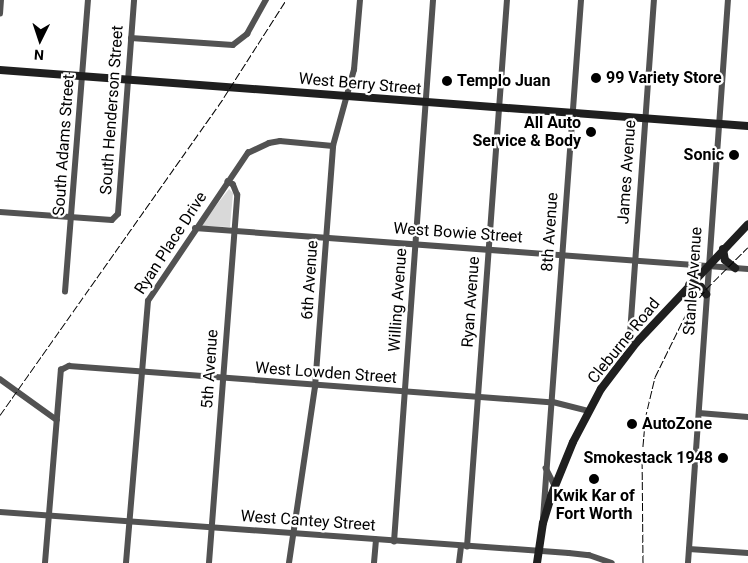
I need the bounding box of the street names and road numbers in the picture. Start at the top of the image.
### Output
street label: South Henderson Street [97,25,127,195]
street label: West Berry Street [298,69,422,99]
street label: South Adams Street [49,73,79,217]
street label: James Avenue [614,119,640,225]
street label: Ryan Place Drive [131,188,211,298]
street label: 8th Avenue [538,192,562,272]
street label: West Bowie Street [393,219,523,247]
street label: Stanley Avenue [680,226,706,336]
street label: 6th Avenue [298,240,322,320]
street label: Willing Avenue [385,248,411,352]
street label: Ryan Avenue [458,256,484,348]
street label: Cleburne Road [584,295,664,387]
street label: 5th Avenue [198,329,222,409]
street label: West Lowden Street [254,358,398,388]
street label: West Cantey Street [240,507,376,535]

